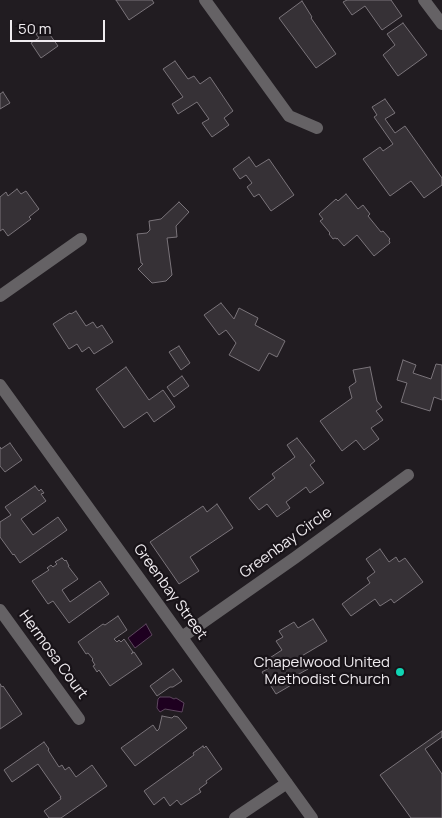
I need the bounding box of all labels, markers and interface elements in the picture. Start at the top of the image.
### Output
scale bar [12,10,108,42]
text: 50 m [18,18,52,39]
street label: Greenbay Circle [236,504,336,582]
street label: Greenbay Street [129,541,211,643]
street label: Hermosa Court [15,607,91,703]
place label: Chapelwood United Methodist Church [254,654,390,689]
marker: Chapelwood United Methodist Church [394,666,406,678]

